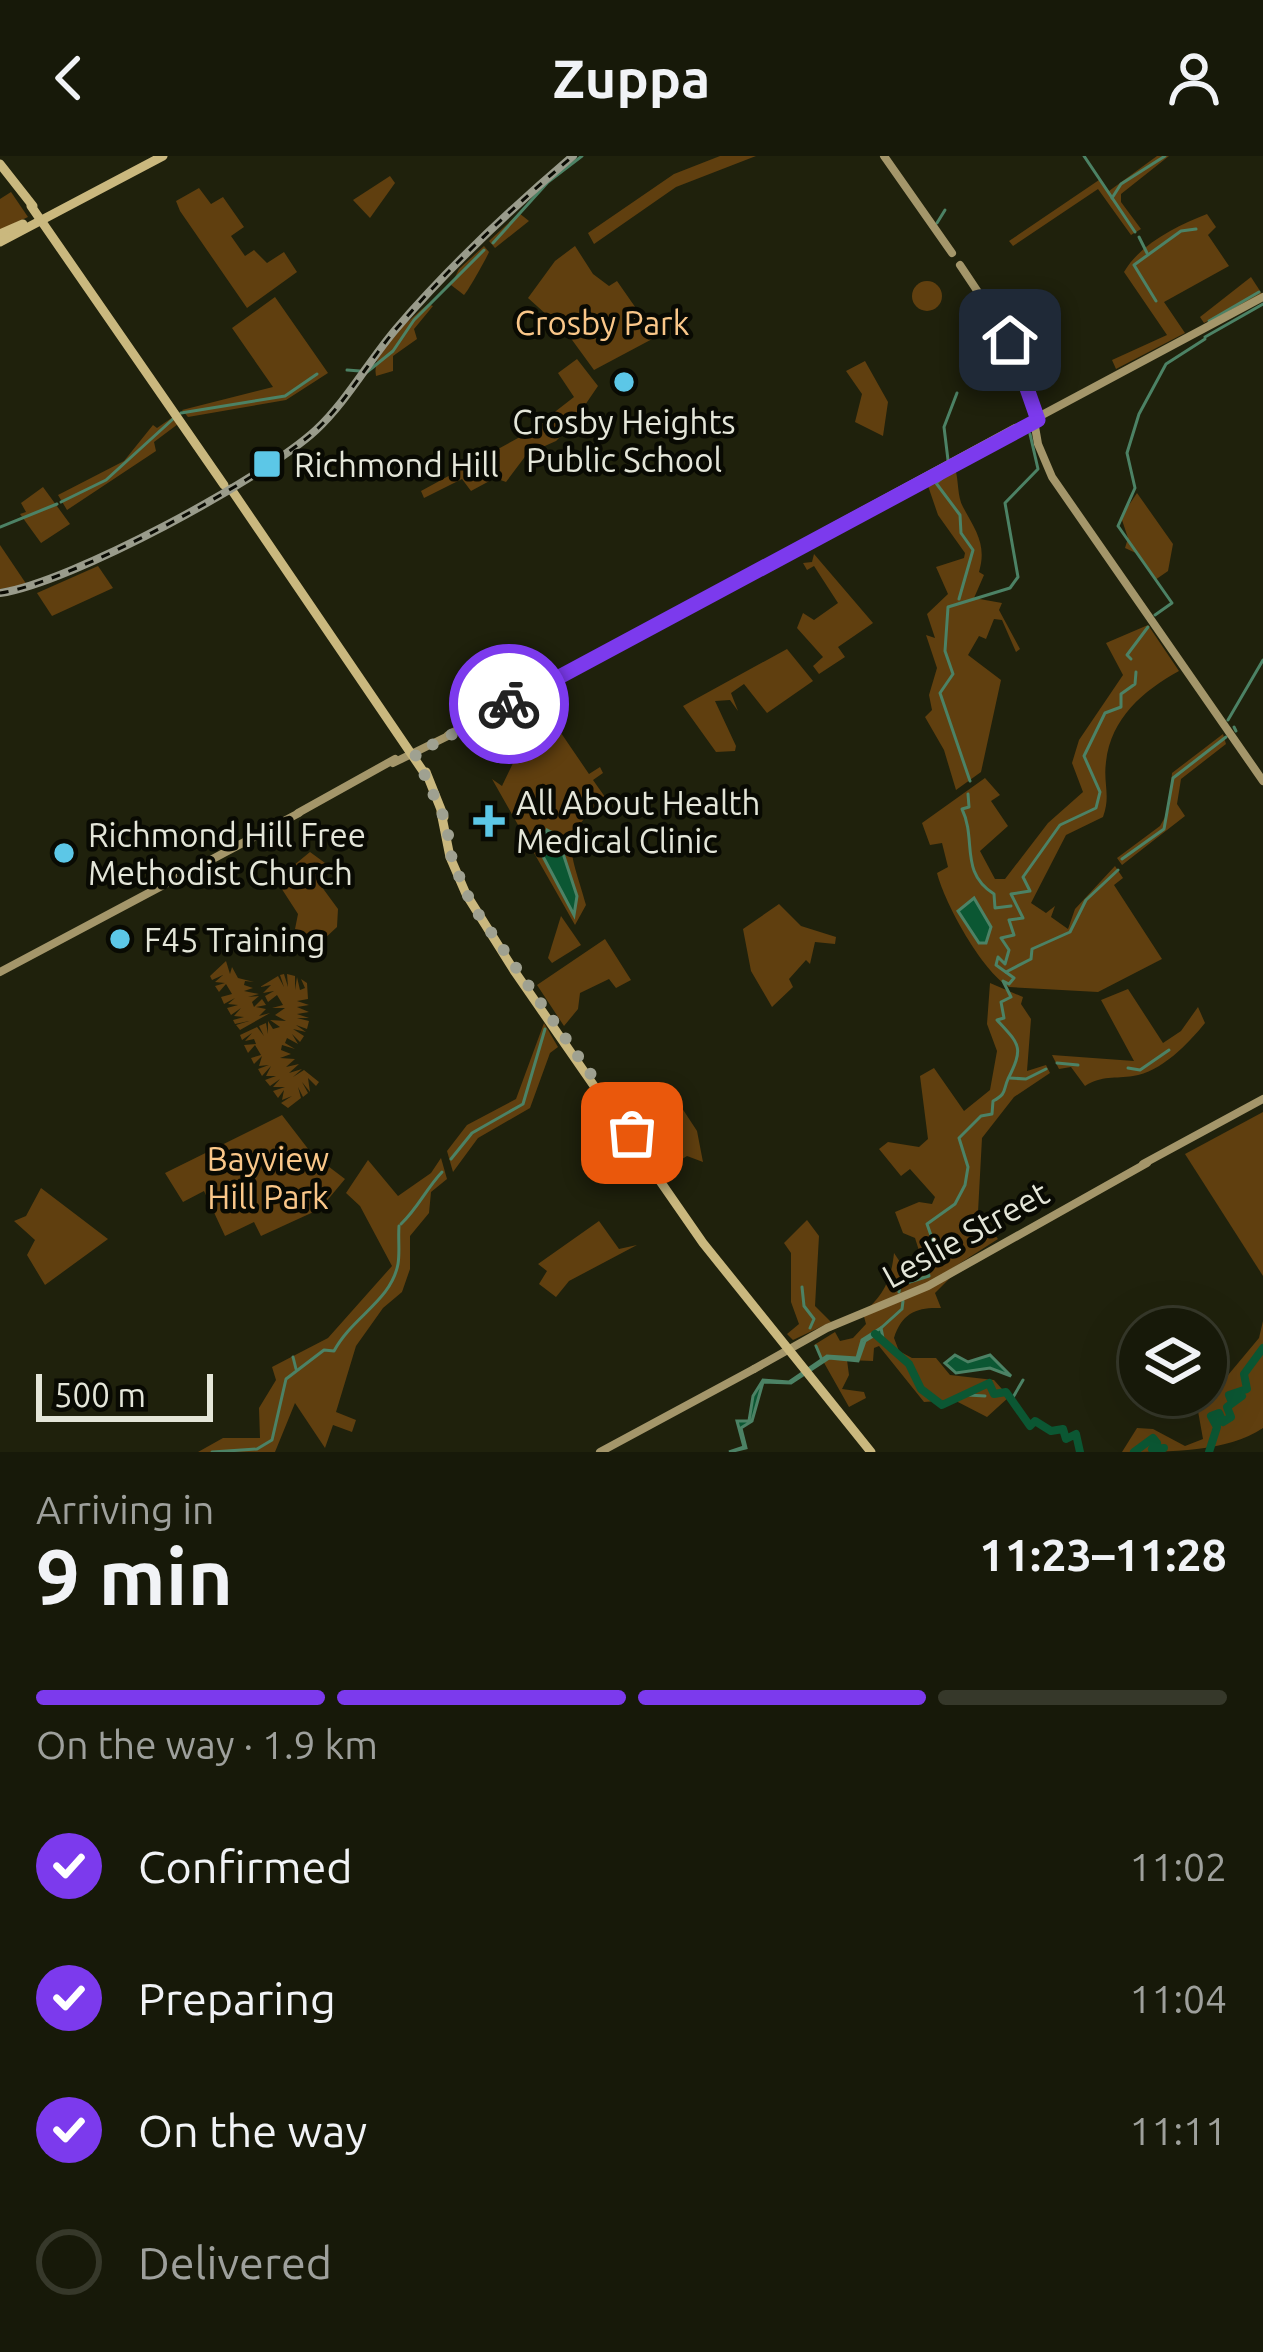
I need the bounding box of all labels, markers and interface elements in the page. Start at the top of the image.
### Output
icon: back [36,45,102,111]
icon: person [1161,45,1227,111]
text: Zuppa [553,48,710,108]
pin [959,289,1061,391]
park label: Crosby Park [515,304,690,341]
icon: home [977,307,1043,373]
marker: Crosby Heights Public School [611,369,637,395]
place label: Crosby Heights Public School [512,403,736,478]
place label: Richmond Hill [294,446,499,483]
marker: Richmond Hill [251,448,283,480]
courier [449,644,569,764]
icon: bike [476,671,542,737]
place label: All About Health Medical Clinic [516,784,760,859]
marker: All About Health Medical Clinic [473,805,505,837]
place label: Richmond Hill Free Methodist Church [88,816,366,891]
marker: Richmond Hill Free Methodist Church [51,840,77,866]
place label: F45 Training [144,921,326,958]
marker: F45 Training [107,926,133,952]
pin [581,1082,683,1184]
icon: bag [599,1100,665,1166]
park label: Bayview Hill Park [207,1140,329,1215]
street label: Leslie Street [876,1173,1054,1295]
map controls [1119,1308,1227,1416]
button: layers [1119,1308,1227,1416]
scale bar [36,1368,213,1421]
text: 500 m [54,1376,146,1413]
text: Arriving in [36,1488,214,1531]
text: 11:23–11:28 [979,1529,1227,1580]
text: 9 min [36,1532,233,1620]
text: On the way · 1.9 km [36,1723,378,1766]
icon: check [36,1833,102,1899]
text: Confirmed [138,1841,353,1892]
text: 11:02 [1129,1845,1227,1888]
icon: check [36,1965,102,2031]
text: Preparing [138,1973,336,2024]
text: 11:04 [1129,1977,1227,2020]
icon: check [36,2097,102,2163]
text: On the way [138,2105,367,2156]
text: 11:11 [1129,2109,1227,2152]
text: Delivered [138,2237,332,2288]

